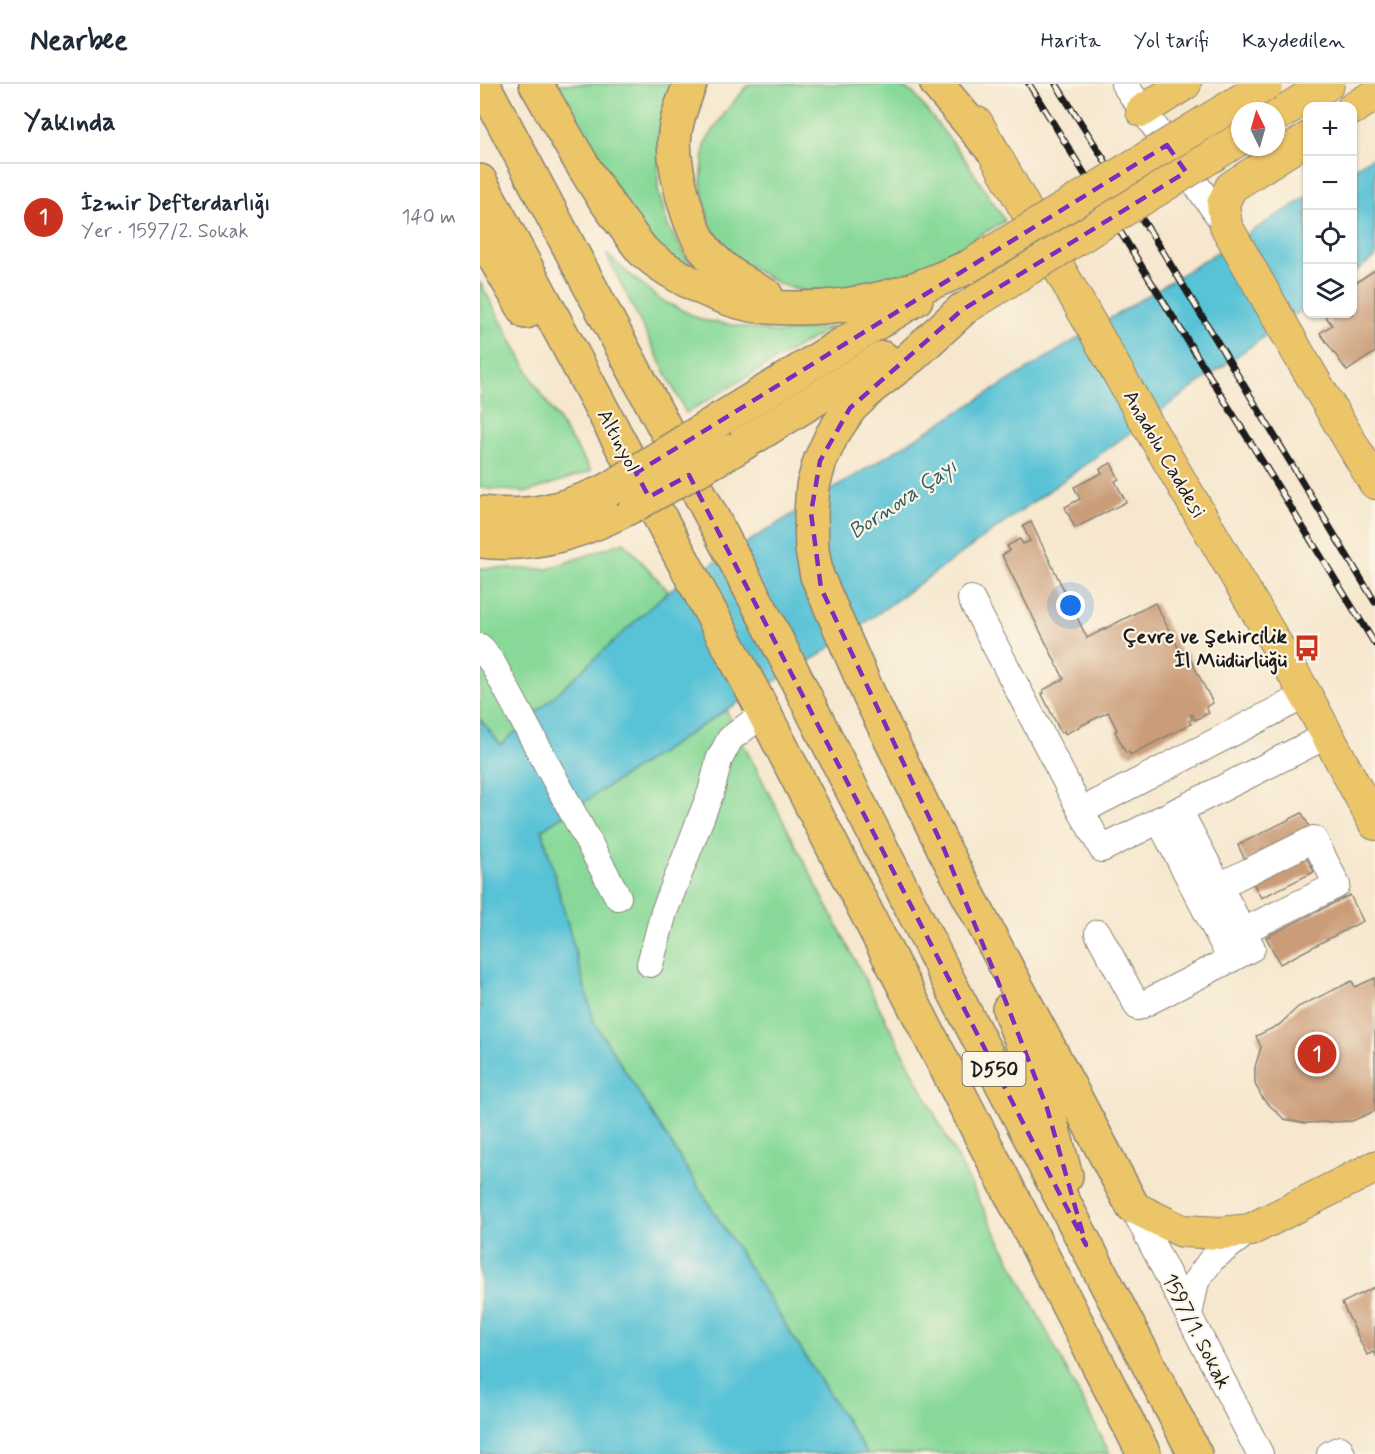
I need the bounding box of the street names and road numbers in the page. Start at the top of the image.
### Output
street label: Anadolu Caddesi [1116,385,1212,524]
street label: Altınyol [590,404,646,477]
road number: D550 [962,1052,1026,1086]
street label: 1597/1. Sokak [1155,1269,1237,1394]

